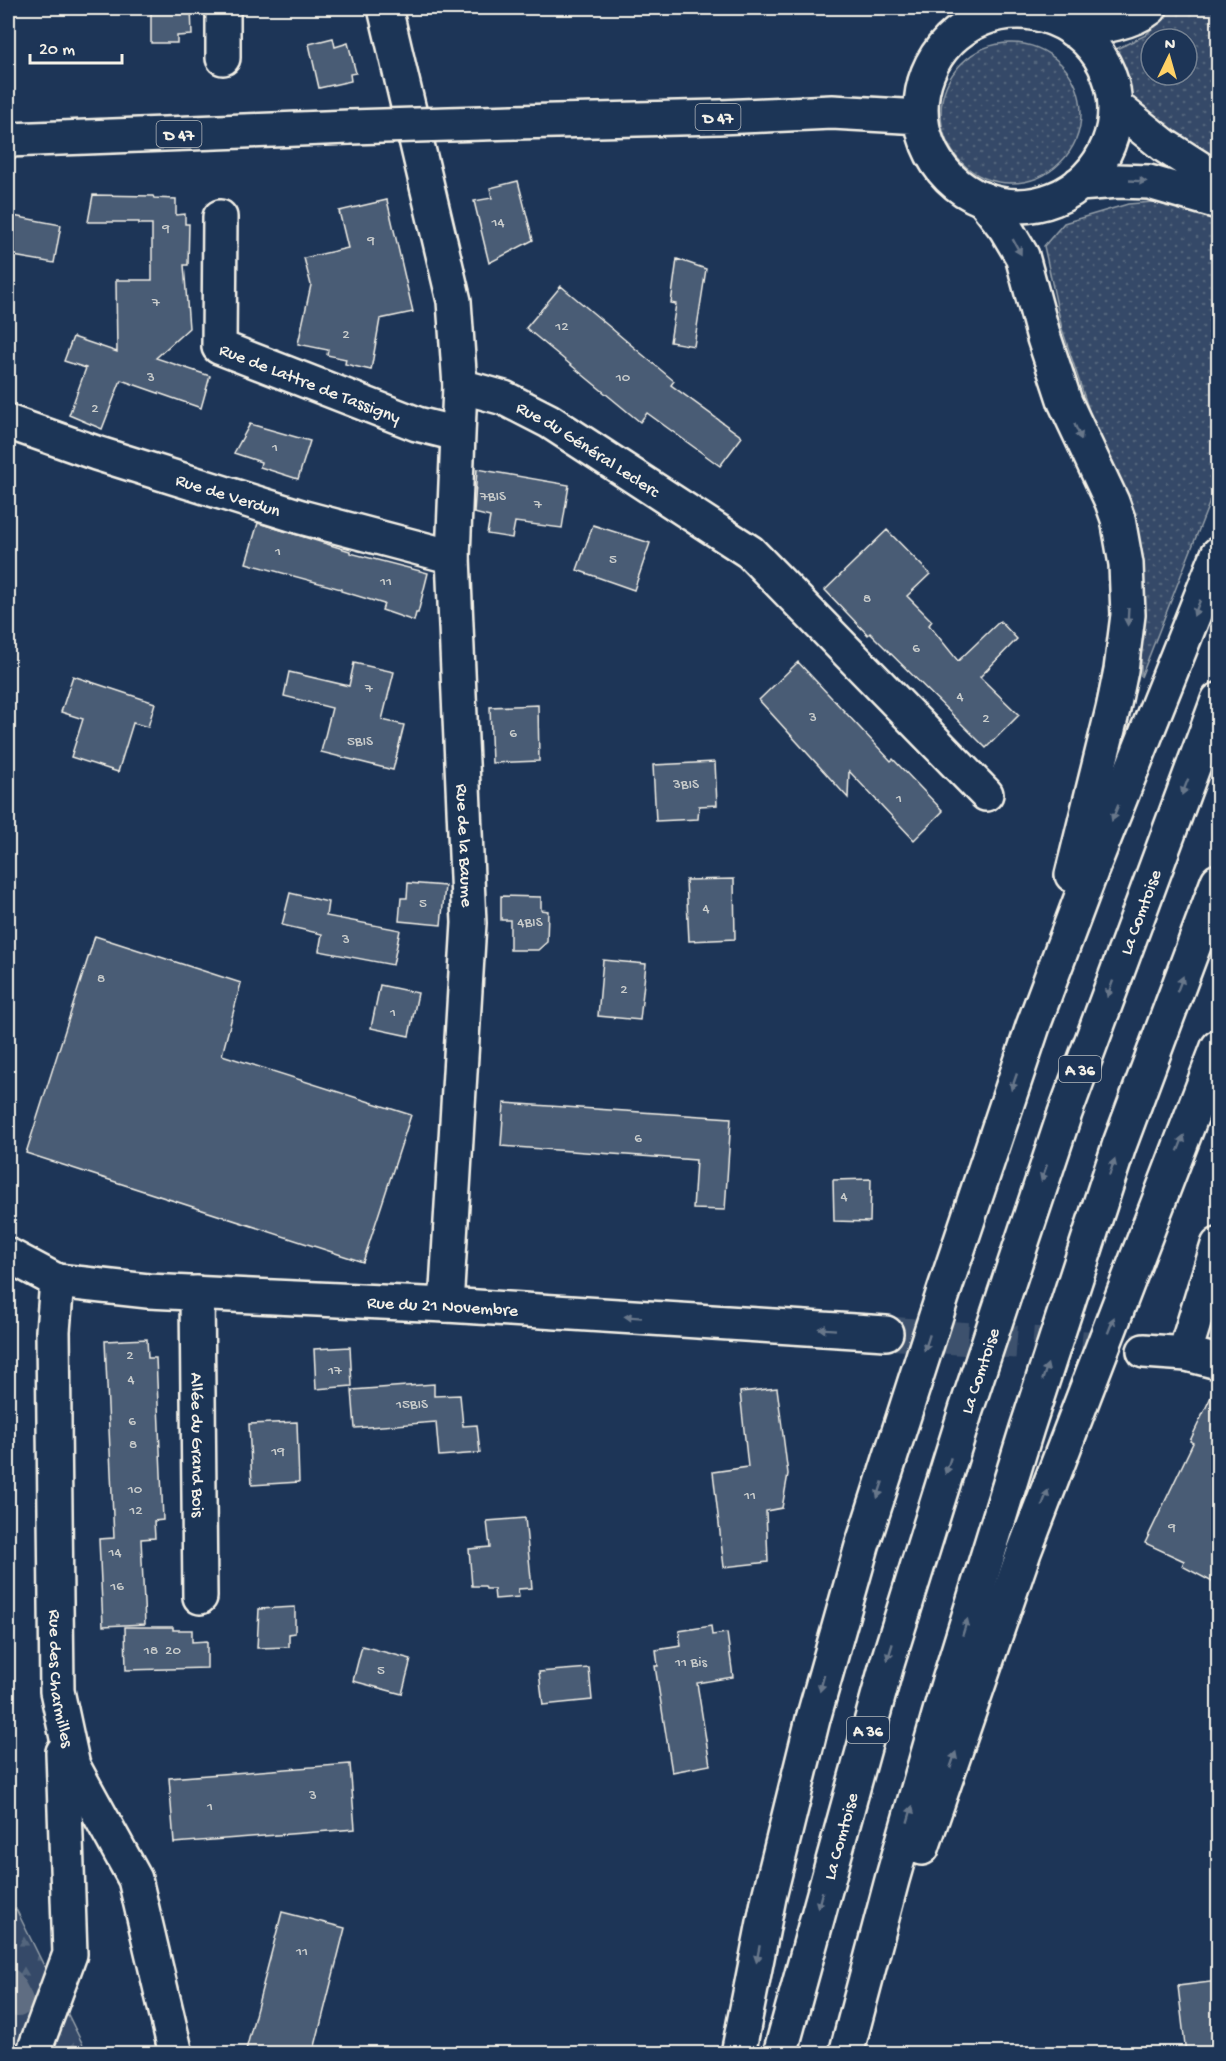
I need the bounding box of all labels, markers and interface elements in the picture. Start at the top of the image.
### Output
scale bar [30,27,122,65]
north arrow [1139,27,1199,87]
text: N [1164,36,1177,56]
text: 20 m [39,40,75,61]
road number: D 47 [696,104,740,130]
road number: D 47 [156,121,201,147]
one-way arrow [1128,177,1147,186]
house number: 14 [490,214,505,232]
house number: 9 [161,220,170,238]
house number: 9 [366,232,375,250]
one-way arrow [1012,239,1022,256]
house number: 7 [151,294,161,312]
house number: 12 [554,318,569,336]
house number: 2 [342,326,350,344]
street label: Rue de Lattre de Tassigny [216,340,403,430]
house number: 3 [146,369,155,387]
house number: 10 [615,369,631,387]
street label: Rue du Général Leclerc [512,398,664,504]
house number: 2 [91,400,99,418]
one-way arrow [1074,423,1083,440]
house number: 1 [271,439,278,457]
street label: Rue de Verdun [173,470,283,523]
house number: 7BIS [479,488,506,506]
house number: 7 [533,496,543,514]
house number: 1 [274,543,281,561]
house number: 5 [609,551,617,569]
house number: 11 [379,573,392,591]
house number: 8 [863,590,871,608]
one-way arrow [1192,599,1201,617]
one-way arrow [1123,608,1132,627]
house number: 6 [912,640,920,658]
house number: 7 [364,680,374,698]
house number: 4 [956,688,964,706]
house number: 3 [808,709,817,727]
house number: 2 [982,710,990,728]
house number: 6 [509,725,517,743]
house number: 5BIS [347,733,373,751]
house number: 3BIS [672,776,699,794]
one-way arrow [1180,778,1189,796]
street label: Rue de la Baume [450,783,476,908]
house number: 1 [895,790,902,808]
one-way arrow [1110,804,1119,822]
street label: La Comtoise [1117,867,1167,958]
house number: 5 [419,895,427,913]
house number: 4 [702,900,710,918]
house number: 4BIS [517,914,543,932]
house number: 3 [341,931,350,949]
house number: 8 [97,970,105,988]
one-way arrow [1175,975,1185,993]
one-way arrow [1104,980,1114,998]
house number: 2 [620,981,628,999]
house number: 1 [389,1004,396,1022]
road number: A 36 [1059,1056,1101,1082]
one-way arrow [1009,1073,1019,1091]
house number: 6 [634,1130,642,1148]
one-way arrow [1176,1134,1186,1152]
one-way arrow [1108,1158,1117,1176]
one-way arrow [1039,1164,1049,1182]
house number: 4 [840,1188,848,1206]
street label: Rue du 21 Novembre [366,1293,519,1323]
one-way arrow [623,1312,642,1322]
one-way arrow [1106,1316,1116,1334]
one-way arrow [818,1325,837,1334]
street label: La Comtoise [957,1325,1006,1417]
one-way arrow [922,1334,931,1352]
house number: 2 [126,1347,134,1365]
house number: 17 [327,1362,343,1380]
one-way arrow [1041,1363,1050,1381]
house number: 4 [127,1371,135,1389]
street label: Allée du Grand Bois [185,1372,207,1519]
house number: 15BIS [395,1396,428,1414]
house number: 6 [128,1413,136,1431]
house number: 8 [129,1436,137,1454]
house number: 19 [270,1443,285,1461]
one-way arrow [943,1457,952,1475]
house number: 10 [127,1481,143,1499]
one-way arrow [875,1481,884,1499]
house number: 11 [743,1487,756,1505]
one-way arrow [1040,1488,1050,1506]
house number: 12 [128,1502,143,1520]
house number: 9 [1167,1519,1176,1537]
house number: 14 [107,1544,122,1562]
house number: 16 [109,1578,124,1596]
street label: Rue des Charmilles [43,1609,77,1751]
one-way arrow [961,1618,970,1636]
house number: 18 [143,1642,158,1660]
house number: 20 [165,1642,181,1660]
one-way arrow [885,1643,894,1661]
house number: 11 Bis [674,1654,708,1672]
house number: 5 [377,1662,385,1680]
one-way arrow [817,1674,827,1692]
road number: A 36 [847,1717,889,1743]
one-way arrow [948,1751,958,1769]
house number: 3 [308,1787,317,1805]
street label: La Comtoise [820,1790,864,1883]
house number: 1 [206,1798,213,1816]
one-way arrow [906,1805,916,1824]
one-way arrow [815,1891,825,1909]
house number: 11 [295,1943,308,1961]
one-way arrow [752,1945,762,1964]

